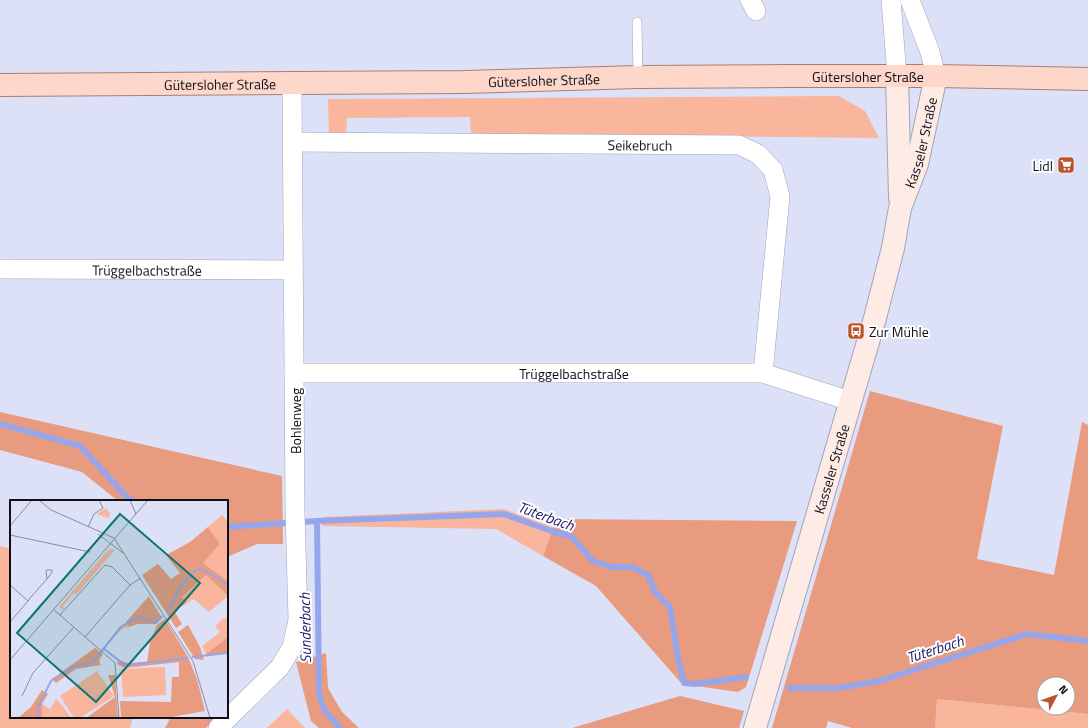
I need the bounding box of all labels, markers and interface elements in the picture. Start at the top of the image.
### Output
street label: Gütersloher Straße [812,66,924,87]
street label: Gütersloher Straße [488,68,600,92]
street label: Gütersloher Straße [164,73,276,94]
street label: Kasseler Straße [898,95,942,191]
street label: Seikebruch [608,134,672,155]
place label: Lidl [1033,155,1053,176]
supermarket icon: Lidl [1056,155,1076,175]
street label: Trüggelbachstraße [92,259,202,280]
bus stop icon: Zur Mühle [846,321,866,341]
place label: Zur Mühle [869,321,929,342]
street label: Trüggelbachstraße [519,363,629,384]
street label: Bohlenweg [285,388,306,454]
street label: Kasseler Straße [808,421,854,516]
water label: Tüterbach [515,495,578,537]
inset map [10,500,228,718]
water label: Sunderbach [293,592,317,663]
water label: Tüterbach [904,629,967,669]
north arrow [1036,676,1076,716]
text: N [1055,681,1072,698]

